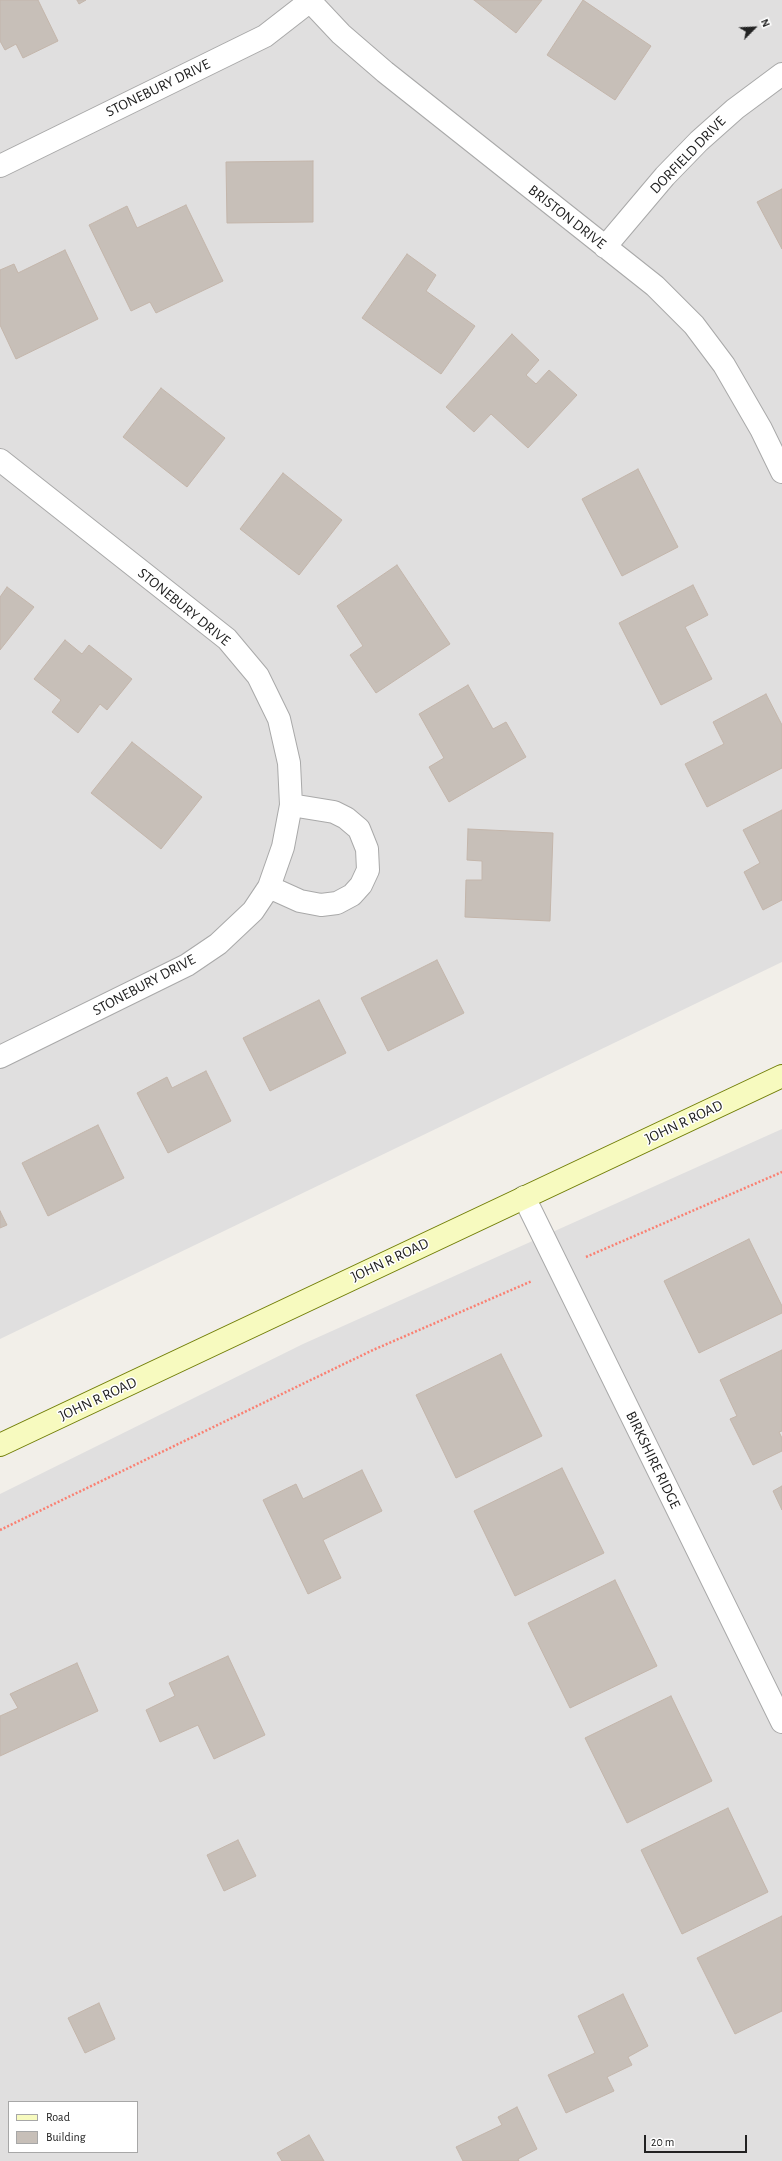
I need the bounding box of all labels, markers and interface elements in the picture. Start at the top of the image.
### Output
north arrow [734,8,774,48]
text: N [759,17,772,29]
street label: STONEBURY DRIVE [103,55,213,121]
street label: DORFIELD DRIVE [646,112,730,198]
street label: BRISTON DRIVE [525,181,609,253]
street label: STONEBURY DRIVE [134,564,234,650]
street label: STONEBURY DRIVE [90,950,198,1020]
street label: JOHN R ROAD [642,1096,726,1148]
street label: JOHN R ROAD [348,1234,432,1286]
street label: JOHN R ROAD [56,1373,140,1425]
street label: BIRKSHIRE RIDGE [622,1408,684,1512]
legend [8,2101,138,2153]
text: Road [46,2111,70,2123]
scale bar [646,2127,749,2153]
text: Building [46,2131,86,2143]
text: 20 m [651,2136,674,2148]

